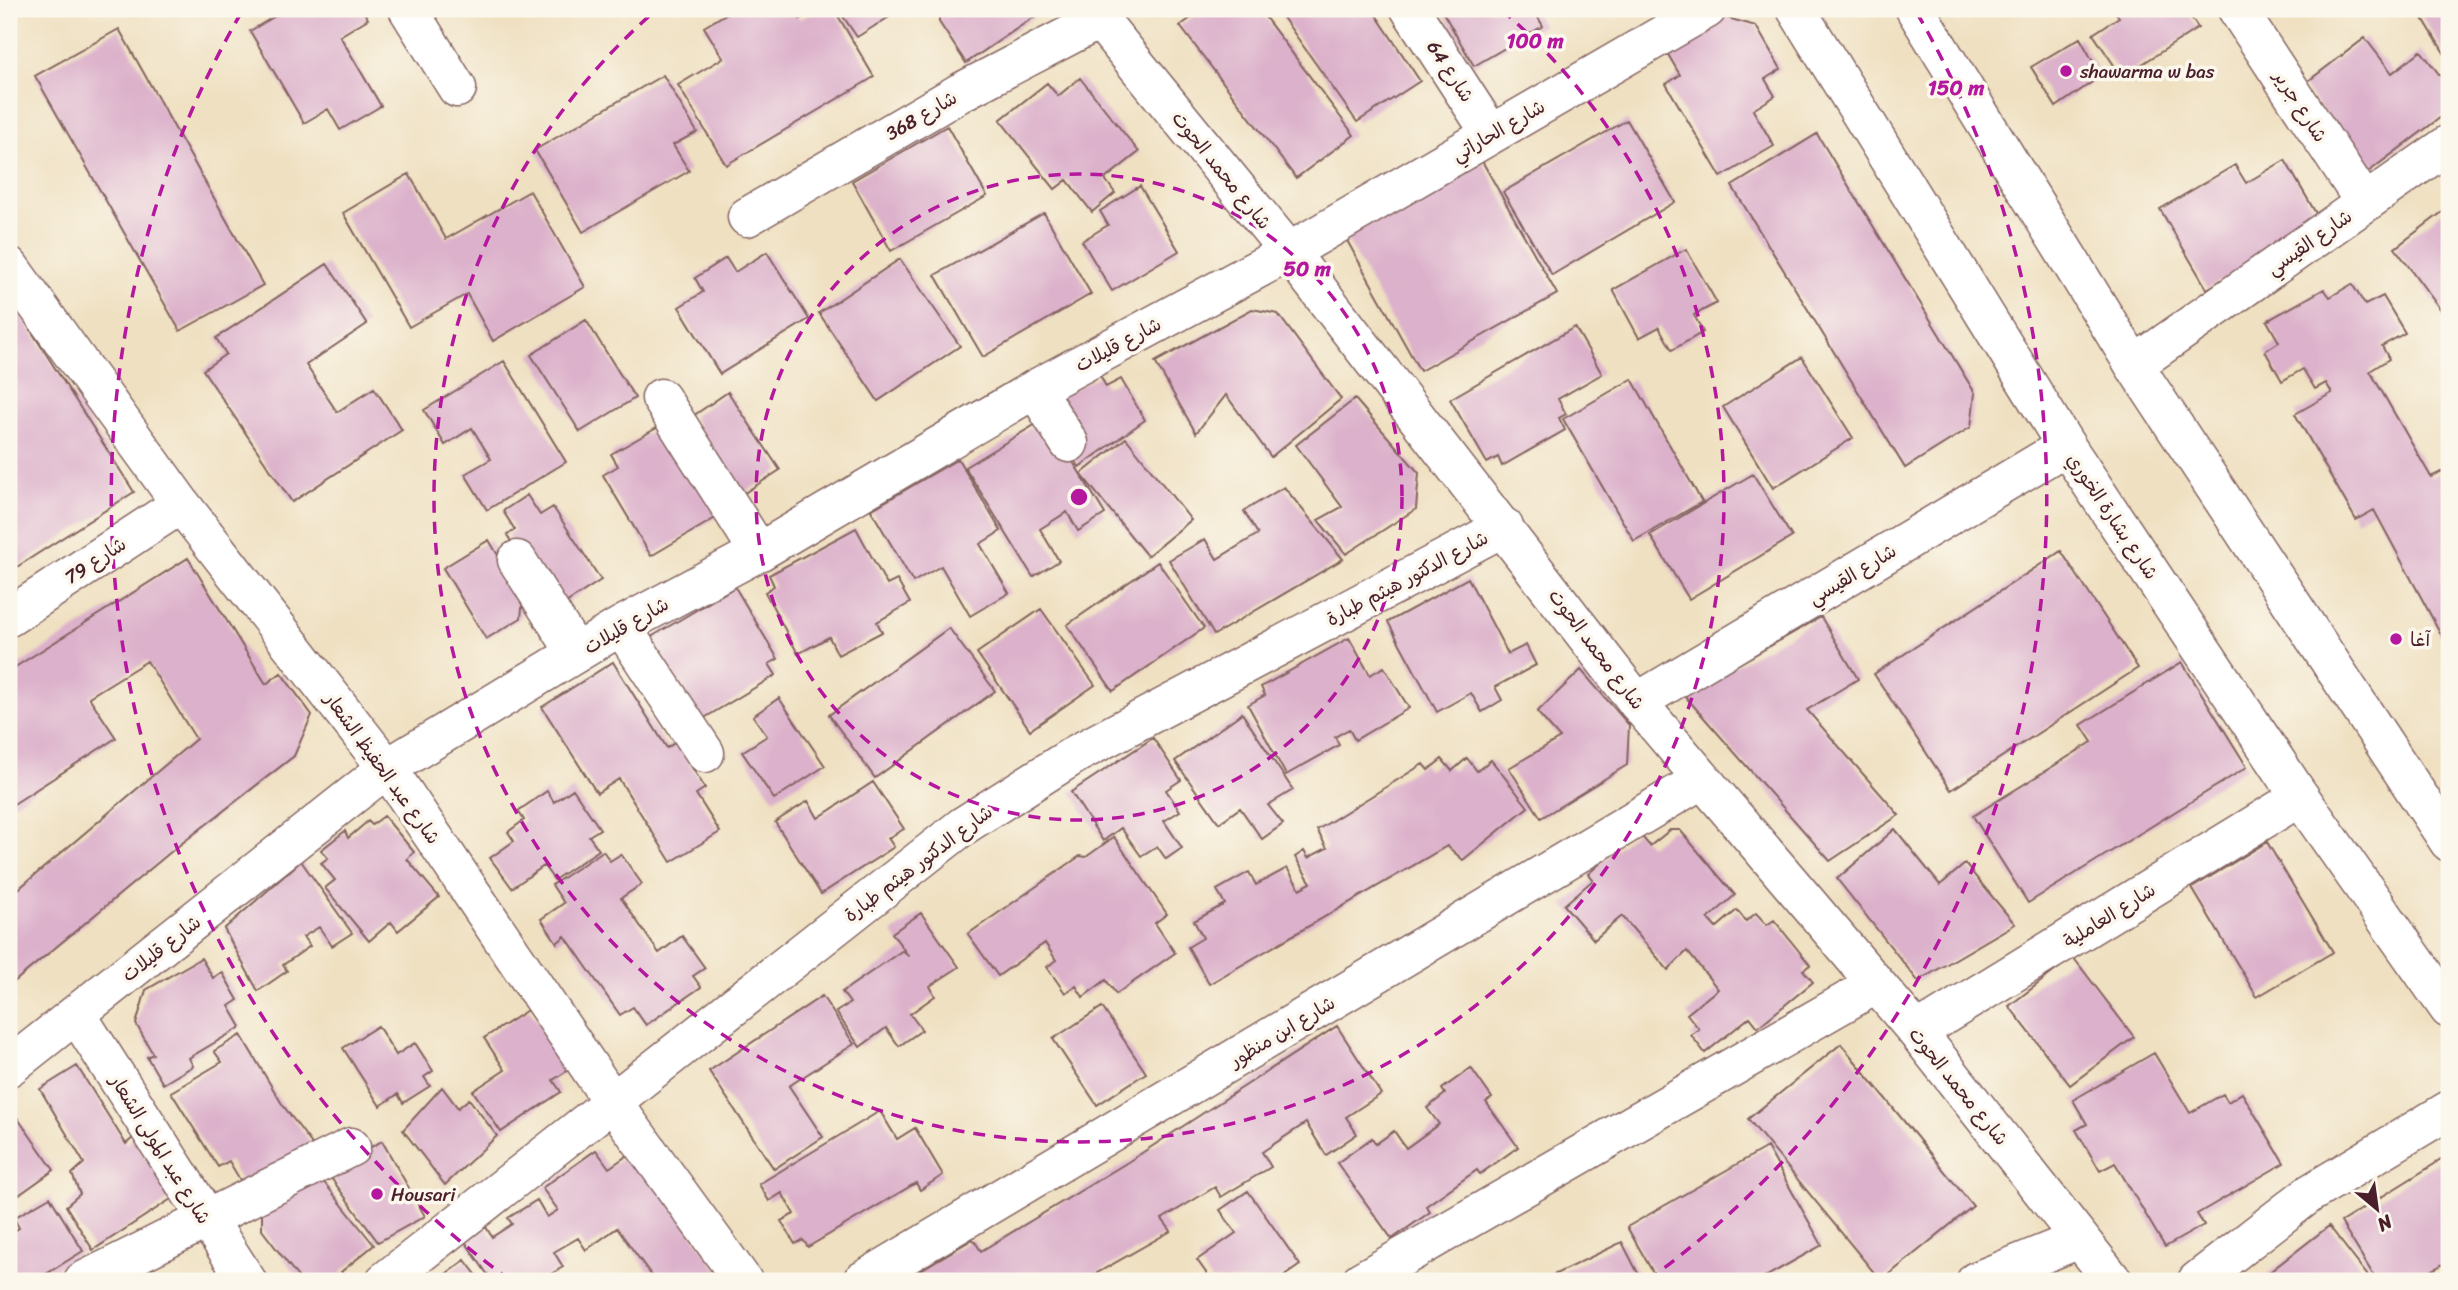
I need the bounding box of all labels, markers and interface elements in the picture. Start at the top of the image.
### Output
text: 100 m [1506,22,1564,60]
street label: شارع 64 [1418,33,1483,109]
place label: shawarma w bas [2079,55,2215,88]
street label: شارع جرير [2264,62,2336,149]
marker: shawarma w bas [2058,63,2074,79]
text: 150 m [1928,69,1985,107]
street label: شارع 368 [879,81,964,149]
street label: شارع الحاراتي [1445,90,1552,171]
street label: شارع محمد الحوت [1163,104,1280,237]
street label: شارع القيسي [2259,201,2359,284]
text: 50 m [1283,250,1332,288]
street label: شارع قليلات [1069,308,1168,381]
street label: شارع بشارة الخوري [2058,446,2167,587]
centre of rings [1067,485,1091,509]
street label: شارع الدكتور هيثم طبارة [1320,522,1494,635]
street label: شارع 79 [58,528,133,593]
street label: شارع القيسي [1801,535,1903,614]
street label: شارع محمد الحوت [1540,582,1653,717]
street label: شارع قليلات [577,588,675,663]
place label: آغا [2410,623,2431,656]
marker: آغا [2388,631,2404,647]
street label: شارع عبد الحفيظ الشعار [315,684,449,851]
street label: شارع الدكتور هيثم طبارة [836,796,1000,931]
street label: شارع العاملية [2056,874,2162,957]
street label: شارع قليلات [114,906,209,990]
street label: شارع ابن منظور [1221,987,1342,1077]
street label: شارع محمد الحوت [1900,1020,2017,1153]
street label: شارع عبد المولى الشعار [100,1066,220,1231]
north arrow [2342,1174,2412,1244]
place label: Housari [391,1178,456,1211]
marker: Housari [369,1186,385,1202]
text: N [2371,1205,2400,1241]

